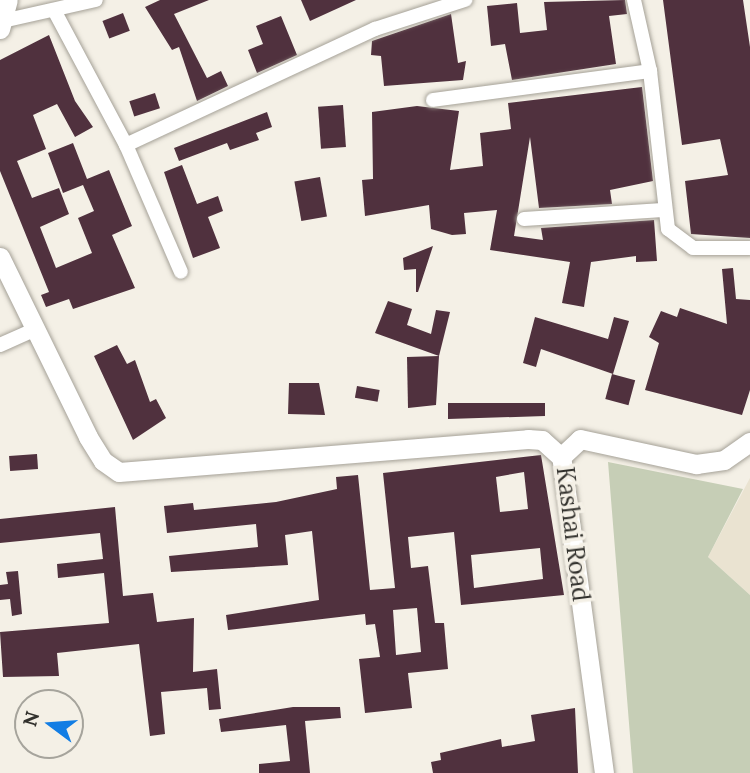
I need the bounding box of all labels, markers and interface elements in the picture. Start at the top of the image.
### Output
street label: Kashai Road [550,465,596,603]
north arrow [14,689,84,759]
text: N [17,708,44,729]

